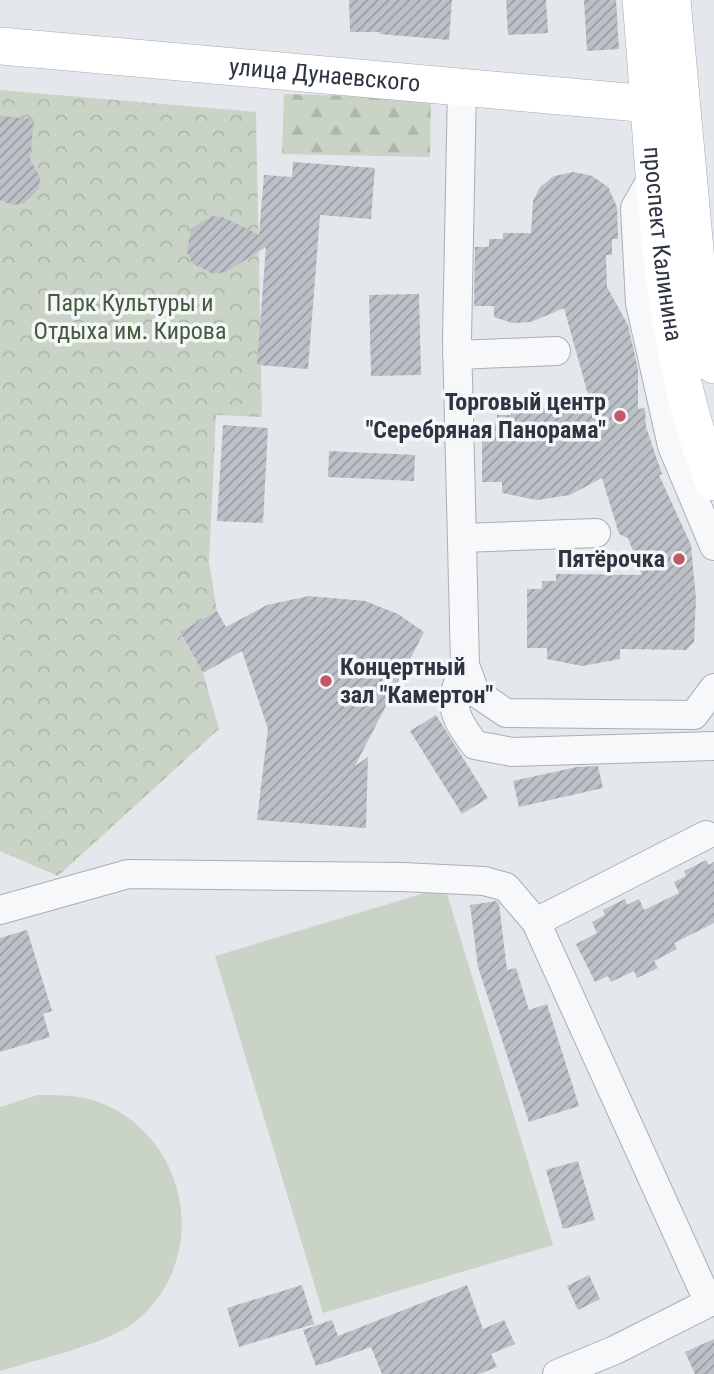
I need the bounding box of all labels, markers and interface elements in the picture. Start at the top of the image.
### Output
street label: улица Дунаевского [228,53,421,97]
street label: проспект Калинина [638,146,688,343]
park label: Парк Культуры и Отдыха им. Кирова [34,289,226,345]
place label: Торговый центр "Серебряная Панорама" [366,388,606,444]
marker: Торговый центр "Серебряная Панорама" [612,408,628,424]
place label: Пятёрочка [558,545,665,573]
marker: Пятёрочка [671,551,687,567]
place label: Концертный зал "Камертон" [340,653,493,709]
marker: Концертный зал "Камертон" [318,673,334,689]

